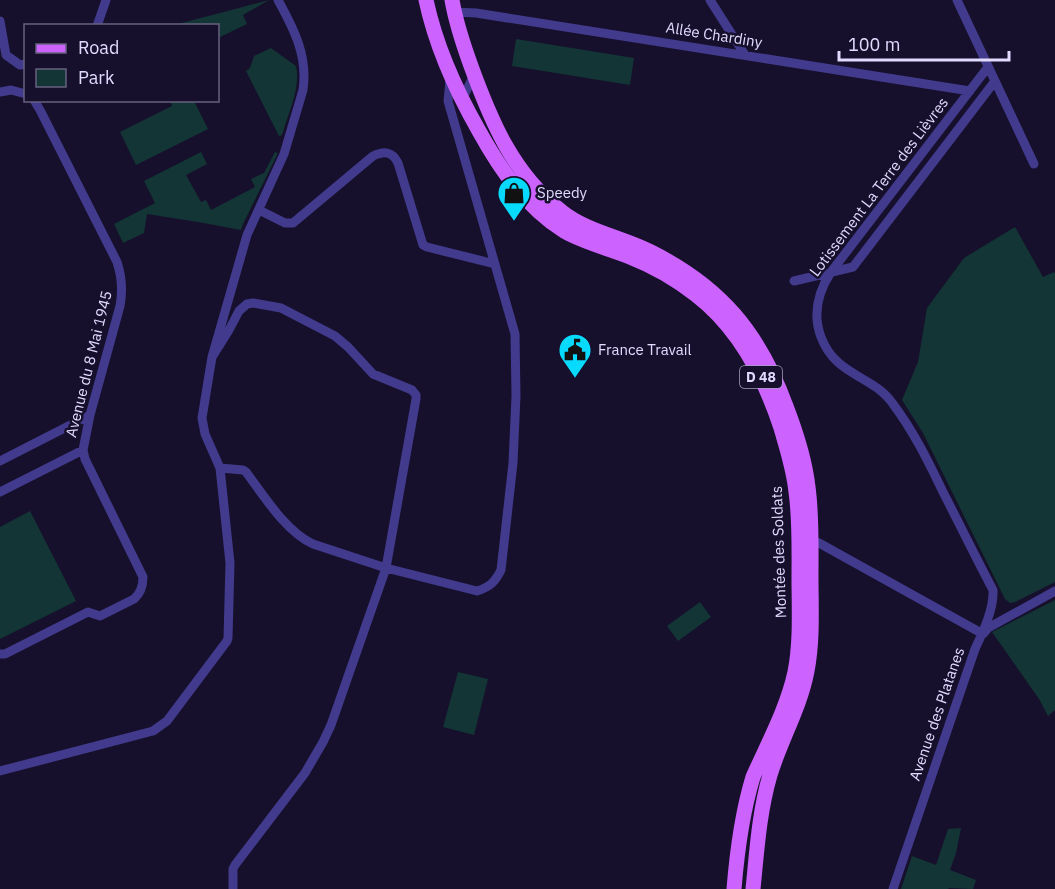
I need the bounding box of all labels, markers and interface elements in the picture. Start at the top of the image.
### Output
street label: Allée Chardiny [665,18,764,52]
legend [24,24,219,102]
scale bar [839,24,1008,62]
text: 100 m [848,33,900,56]
text: Road [78,36,119,59]
text: Park [78,66,115,89]
street label: Lotissement La Terre des Lièvres [805,93,952,280]
shop icon: Speedy [496,175,532,222]
place label: Speedy [537,183,588,202]
street label: Avenue du 8 Mai 1945 [61,289,116,439]
public building icon: France Travail [557,332,593,379]
place label: France Travail [598,340,692,359]
road number: D 48 [740,366,782,388]
street label: Montée des Soldats [767,485,790,619]
street label: Avenue des Platanes [905,645,968,783]

